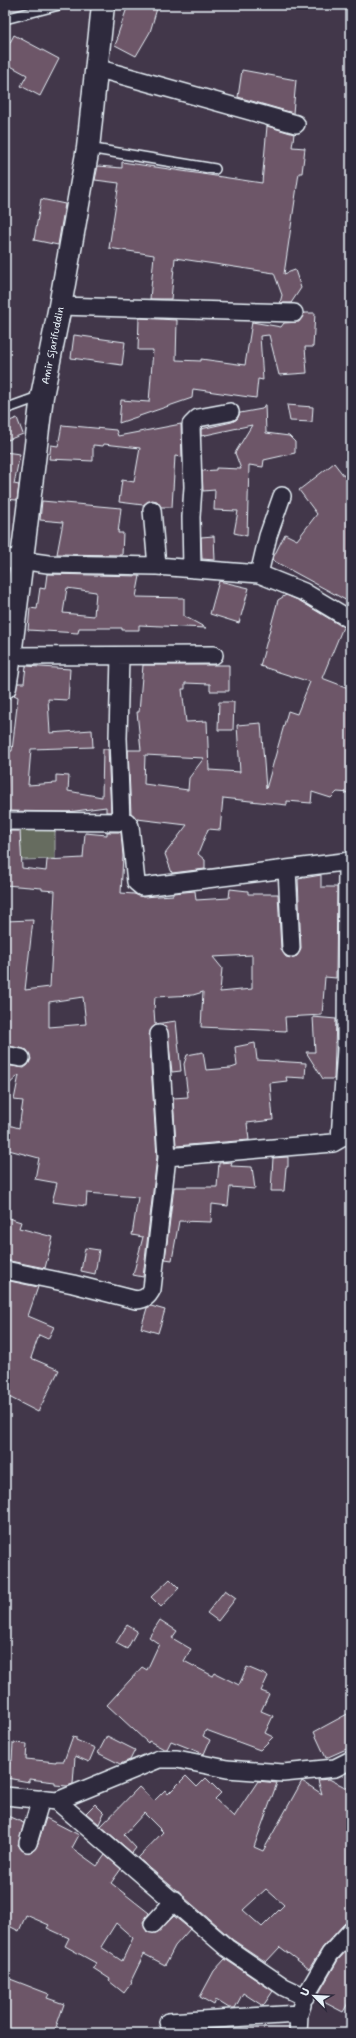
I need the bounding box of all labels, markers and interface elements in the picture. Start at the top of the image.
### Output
street label: Amir Sjarifuddin [39,306,67,385]
north arrow [294,1976,334,2016]
text: U [297,1986,314,1999]

